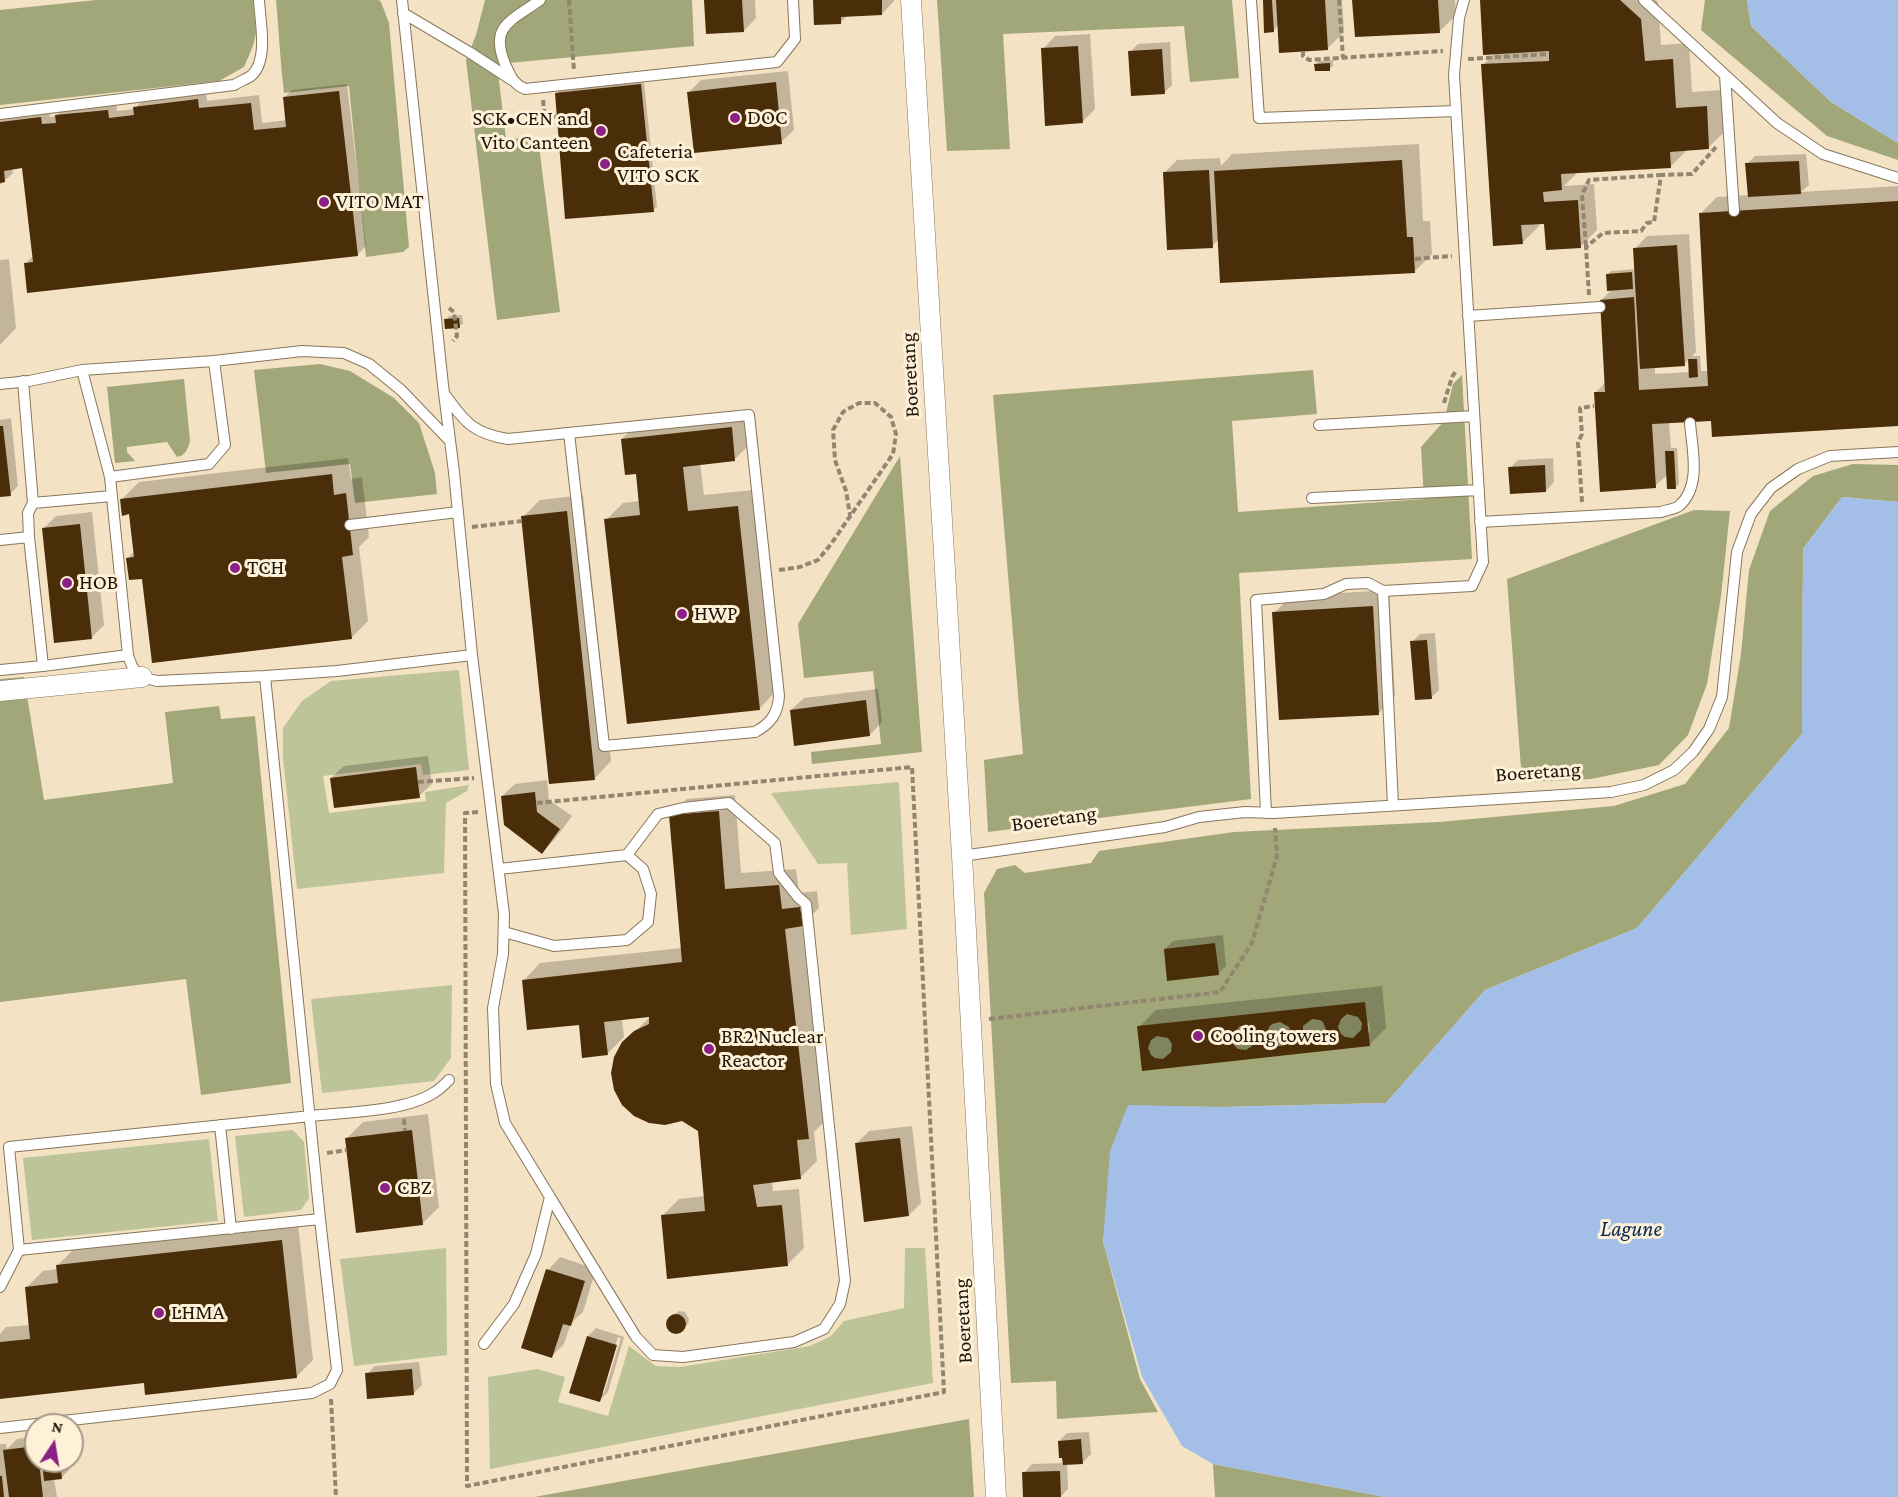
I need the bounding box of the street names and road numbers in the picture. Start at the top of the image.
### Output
street label: Boeretang [895,332,925,418]
street label: Boeretang [1495,756,1581,788]
street label: Boeretang [1010,801,1098,837]
street label: Boeretang [948,1278,978,1364]

